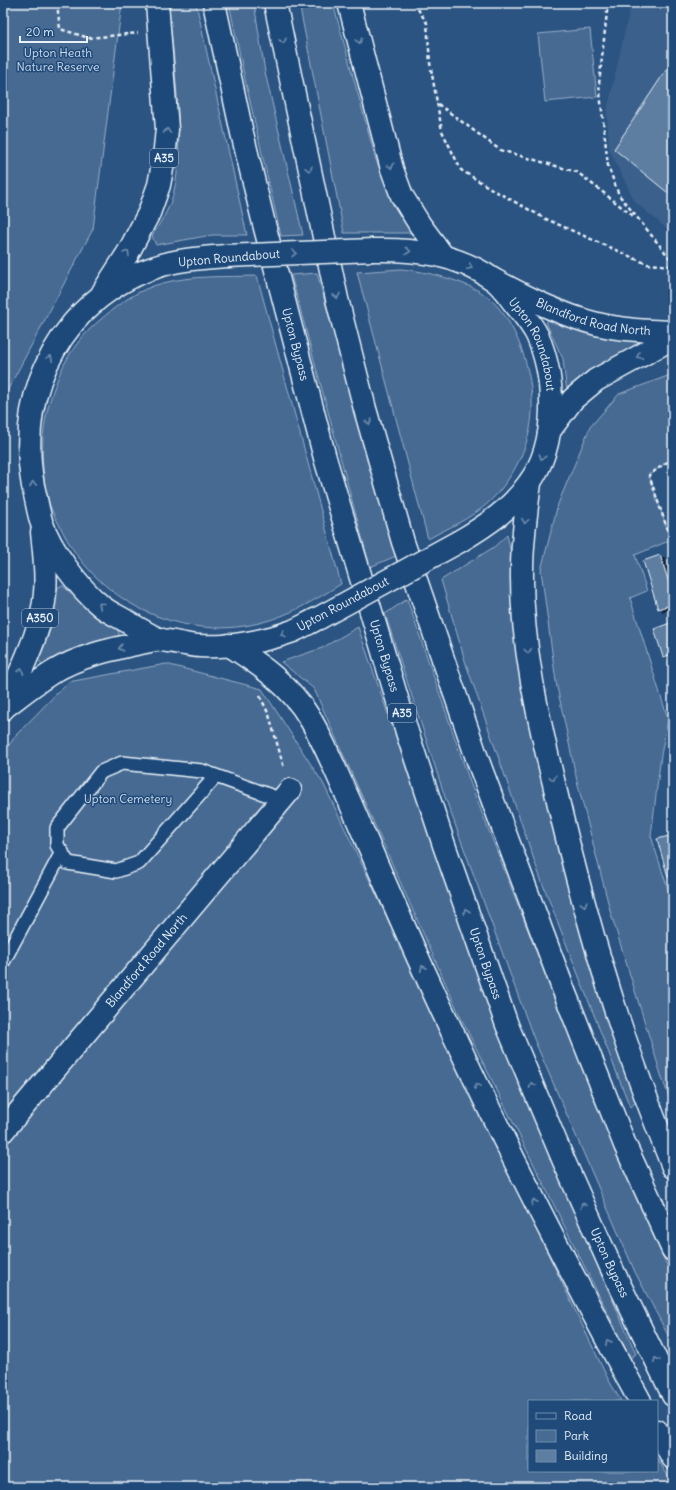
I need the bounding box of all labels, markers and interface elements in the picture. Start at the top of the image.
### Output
scale bar [20,18,87,44]
text: 20 m [26,24,54,39]
one-way arrow [354,37,362,44]
one-way arrow [279,38,287,44]
park label: Upton Heath Nature Reserve [17,45,99,74]
one-way arrow [163,128,171,134]
road number: A35 [150,149,178,167]
one-way arrow [386,163,395,170]
one-way arrow [305,165,313,172]
street label: Upton Roundabout [177,246,280,269]
one-way arrow [405,246,411,255]
one-way arrow [291,249,297,257]
one-way arrow [123,250,130,257]
one-way arrow [466,262,473,270]
one-way arrow [332,292,340,299]
street label: Blandford Road North [534,294,651,338]
street label: Upton Roundabout [506,295,559,392]
street label: Upton Bypass [279,306,313,382]
one-way arrow [636,352,643,359]
one-way arrow [45,355,53,363]
one-way arrow [364,418,373,425]
one-way arrow [539,453,547,460]
one-way arrow [30,481,38,488]
one-way arrow [521,518,530,524]
street label: Upton Roundabout [294,573,391,634]
one-way arrow [98,603,106,610]
road number: A350 [22,609,58,627]
street label: Upton Bypass [367,618,403,694]
one-way arrow [280,629,287,638]
one-way arrow [117,643,124,652]
one-way arrow [523,648,532,654]
one-way arrow [16,668,24,675]
road number: A35 [388,704,416,722]
one-way arrow [548,775,556,782]
park label: Upton Cemetery [84,791,172,806]
one-way arrow [579,901,588,908]
one-way arrow [463,908,471,915]
street label: Blandford Road North [102,910,190,1010]
street label: Upton Bypass [467,926,505,1001]
one-way arrow [419,964,427,971]
one-way arrow [529,1081,537,1088]
one-way arrow [474,1082,482,1090]
one-way arrow [531,1199,539,1207]
one-way arrow [580,1201,588,1209]
street label: Upton Bypass [588,1225,633,1300]
one-way arrow [605,1339,612,1346]
one-way arrow [653,1357,661,1365]
legend [528,1400,658,1472]
text: Road [564,1408,592,1423]
text: Park [564,1428,589,1443]
text: Building [564,1448,608,1463]

